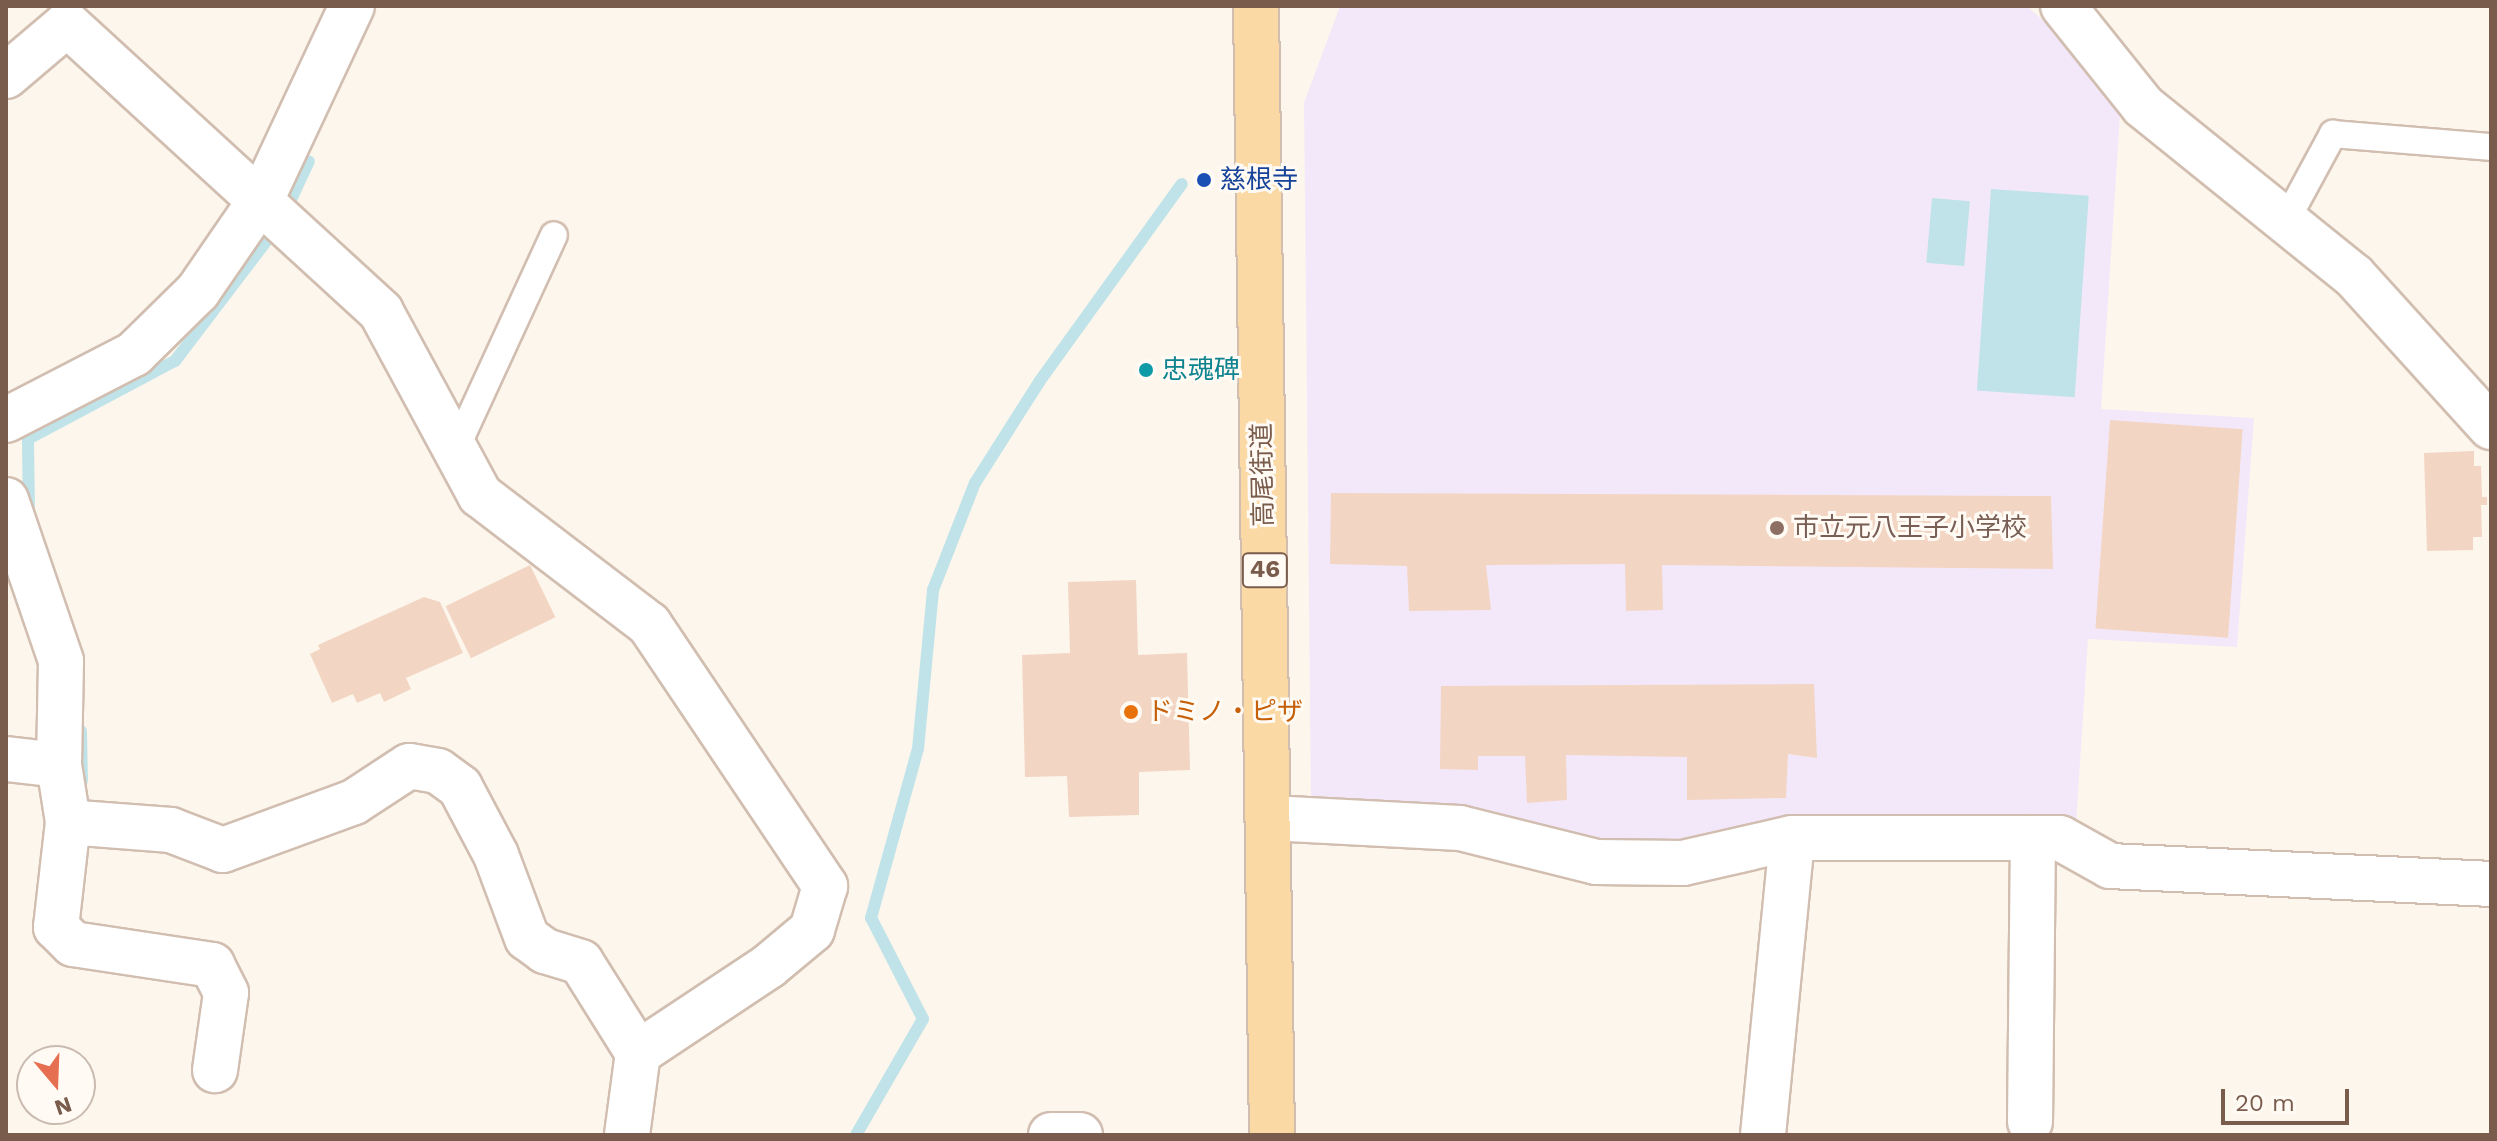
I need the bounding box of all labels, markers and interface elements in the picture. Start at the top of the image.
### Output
place label: 慈根寺 [1220,164,1298,196]
marker: 慈根寺 [1195,171,1213,189]
place label: 忠魂碑 [1162,354,1240,386]
marker: 忠魂碑 [1137,361,1155,379]
street label: 高尾街道 [1246,423,1280,527]
place label: 市立元八王子小学校 [1793,512,2027,544]
marker: 市立元八王子小学校 [1768,519,1786,537]
road number: 46 [1241,550,1289,590]
place label: ドミノ・ピザ [1147,696,1303,728]
marker: ドミノ・ピザ [1122,703,1140,721]
north arrow [16,1045,96,1125]
scale bar [2225,1073,2353,1123]
text: 20 m [2235,1089,2295,1117]
text: N [52,1092,75,1121]

